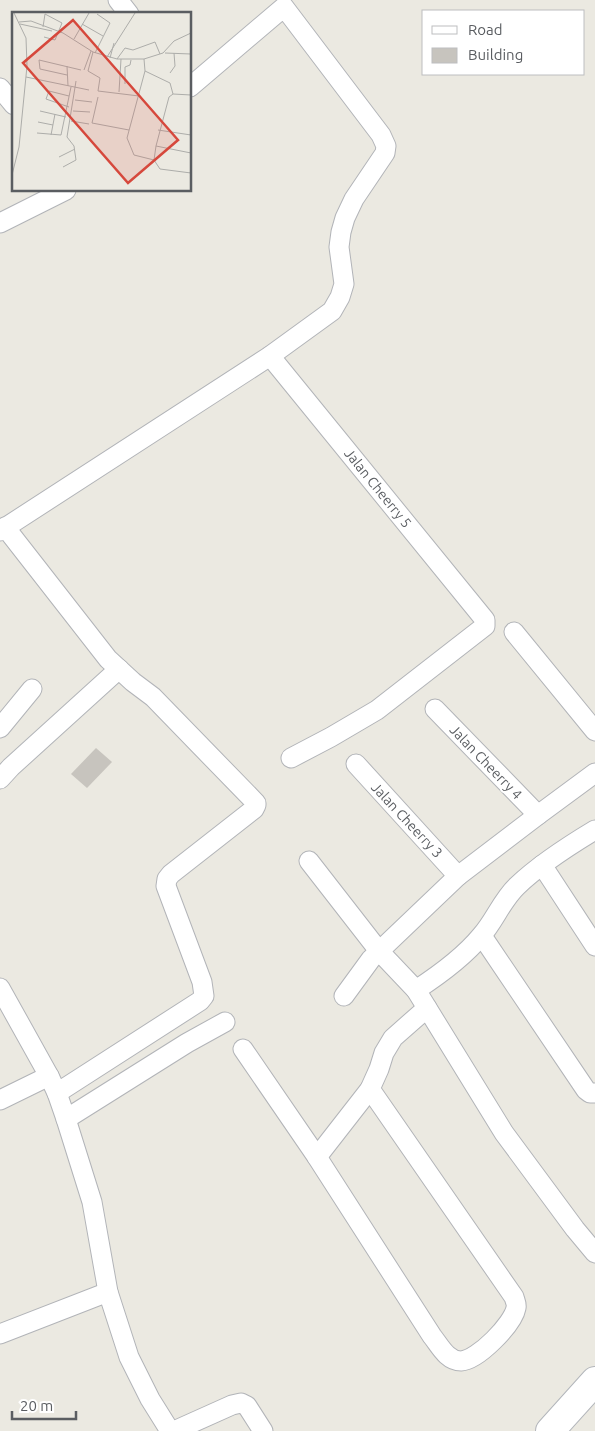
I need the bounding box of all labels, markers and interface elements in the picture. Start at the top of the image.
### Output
legend [422,10,585,75]
inset map [12,12,191,191]
text: Road [468,21,503,38]
text: Building [468,46,523,63]
street label: Jalan Cheerry 5 [341,445,415,531]
street label: Jalan Cheerry 4 [447,722,526,803]
street label: Jalan Cheerry 3 [368,779,446,861]
scale bar [12,1388,76,1420]
text: 20 m [20,1397,53,1414]

